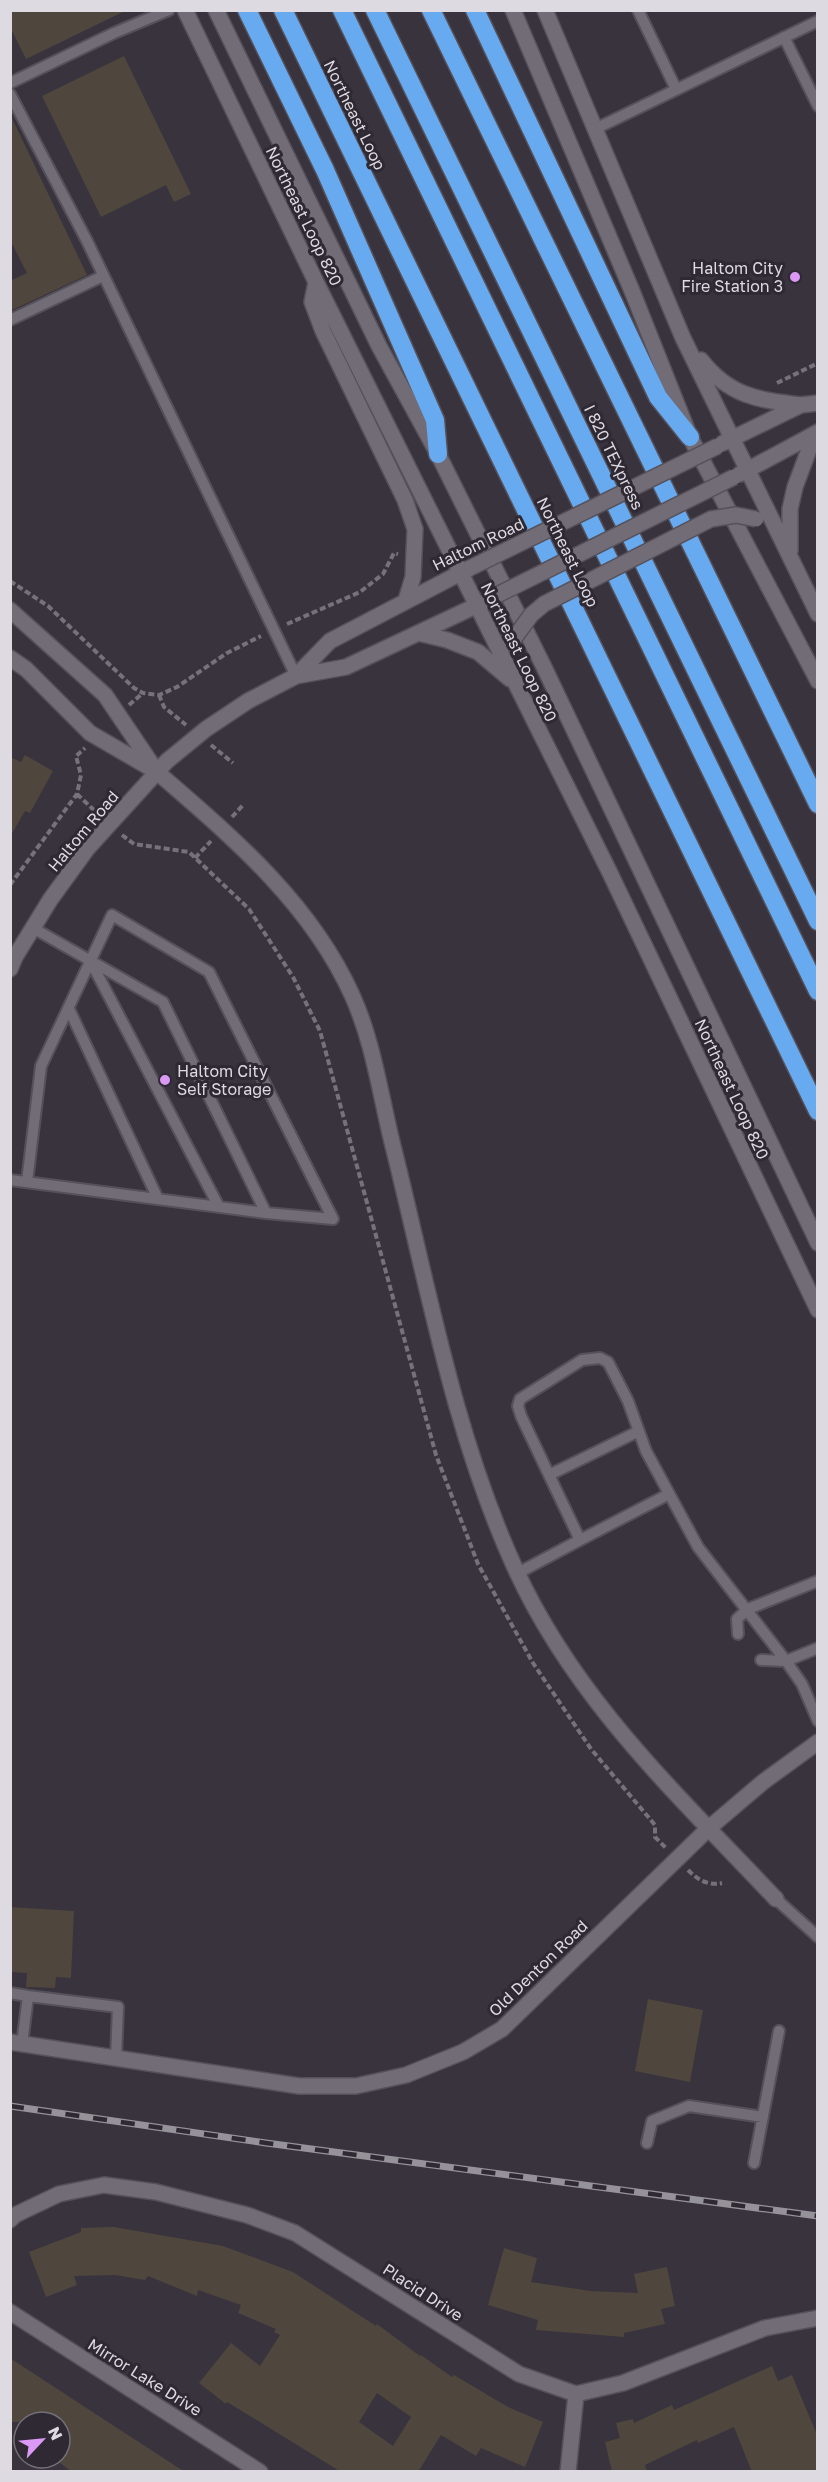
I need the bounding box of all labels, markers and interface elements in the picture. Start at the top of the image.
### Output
street label: Northeast Loop [320,57,390,173]
street label: Northeast Loop 820 [262,143,346,289]
place label: Haltom City Fire Station 3 [681,258,783,296]
marker: Haltom City Fire Station 3 [788,270,802,284]
street label: I 820 TEXpress [580,401,648,513]
street label: Northeast Loop [533,494,603,610]
street label: Haltom Road [429,513,527,575]
street label: Northeast Loop 820 [477,579,561,725]
street label: Haltom Road [43,787,123,875]
street label: Northeast Loop 820 [691,1016,773,1162]
place label: Haltom City Self Storage [177,1061,271,1099]
marker: Haltom City Self Storage [158,1073,172,1087]
street label: Old Denton Road [484,1916,592,2020]
street label: Placid Drive [379,2259,467,2325]
street label: Mirror Lake Drive [84,2334,206,2420]
north arrow [12,2410,72,2470]
text: N [44,2424,67,2443]

